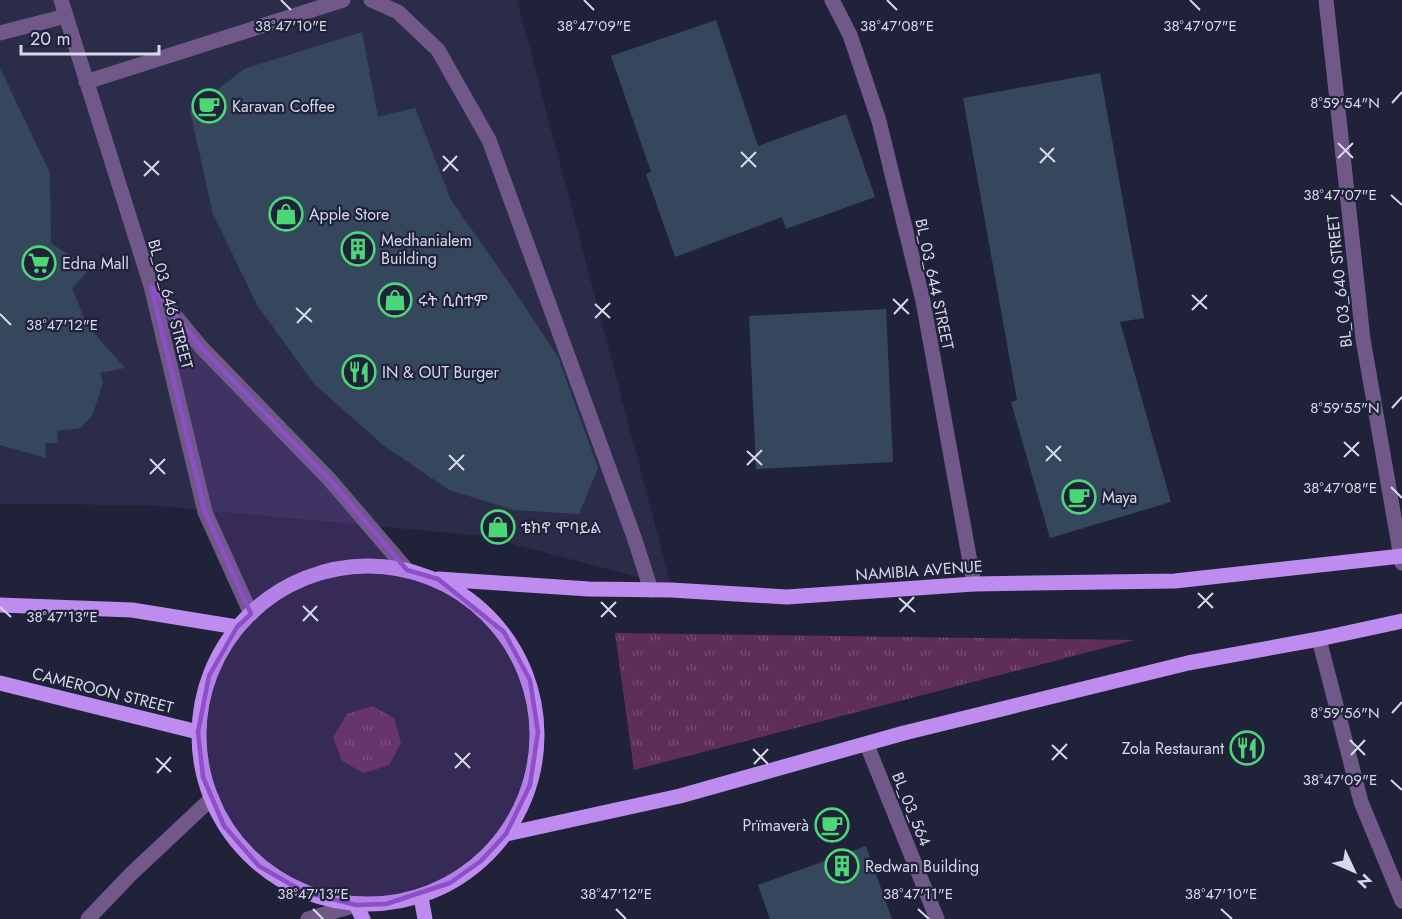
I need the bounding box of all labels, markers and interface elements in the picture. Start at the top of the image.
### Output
text: 38°47'10"E [255,15,327,37]
text: 38°47'09"E [557,15,631,37]
text: 38°47'08"E [860,15,934,37]
text: 38°47'07"E [1163,15,1237,37]
scale bar [21,18,159,56]
text: 20 m [30,26,70,52]
cafe icon: Karavan Coffee [191,88,227,124]
text: 8°59'54"N [1310,92,1380,114]
place label: Karavan Coffee [232,95,335,118]
text: 38°47'07"E [1303,184,1377,206]
shop icon: Apple Store [268,196,304,232]
place label: Apple Store [309,203,389,226]
street label: BL_03_640 STREET [1321,213,1358,349]
street label: BL_03_644 STREET [909,216,960,352]
place label: Medhanialem Building [381,229,472,270]
building icon: Medhanialem Building [340,231,376,267]
street label: BL_03_646 STREET [142,237,199,372]
supermarket icon: Edna Mall [21,245,57,281]
place label: Edna Mall [62,252,129,275]
shop icon: ሩት ሲስተም [377,282,413,318]
place label: ሩት ሲስተም [418,289,488,312]
text: 38°47'12"E [26,314,98,336]
restaurant icon: IN & OUT Burger [341,354,377,390]
place label: IN & OUT Burger [382,361,500,384]
text: 8°59'55"N [1310,397,1380,419]
text: 38°47'08"E [1303,477,1377,499]
cafe icon: Maya [1061,479,1097,515]
place label: Maya [1102,486,1137,509]
shop icon: ቴክኖ ሞባይል [480,509,516,545]
place label: ቴክኖ ሞባይል [521,516,602,539]
street label: NAMIBIA AVENUE [855,555,983,586]
text: 38°47'13"E [26,606,98,628]
street label: CAMEROON STREET [30,662,176,719]
text: 8°59'56"N [1310,702,1380,724]
restaurant icon: Zola Restaurant [1229,730,1265,766]
place label: Zola Restaurant [1122,737,1224,760]
street label: BL_03_564 [886,769,937,850]
text: 38°47'09"E [1303,769,1377,791]
cafe icon: Prïmaverà [814,807,850,843]
place label: Prïmaverà [743,814,809,837]
north arrow [1324,841,1384,901]
building icon: Redwan Building [824,848,860,884]
place label: Redwan Building [865,855,979,878]
text: N [1352,869,1377,894]
text: 38°47'13"E [277,883,349,905]
text: 38°47'12"E [580,883,652,905]
text: 38°47'11"E [883,883,953,905]
text: 38°47'10"E [1185,883,1257,905]

